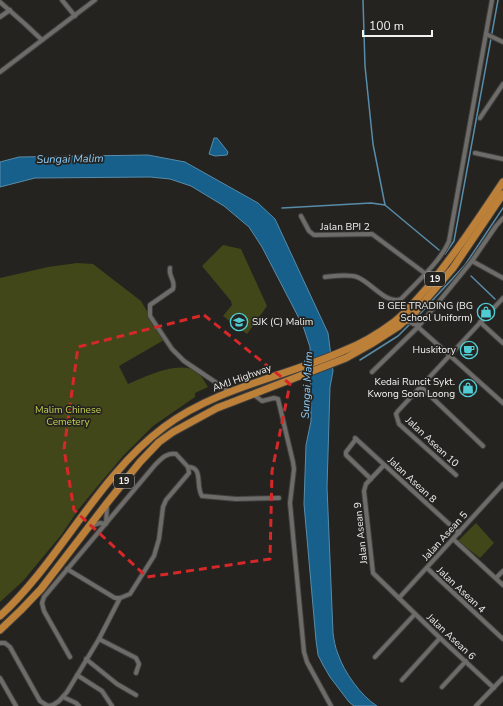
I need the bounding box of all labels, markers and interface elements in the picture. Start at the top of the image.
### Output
scale bar [363,12,432,38]
text: 100 m [369,18,404,34]
water label: Sungai Malim [36,151,104,167]
street label: Jalan BPI 2 [319,220,370,234]
road number: 19 [425,272,445,286]
place label: B GEE TRADING (BG School Uniform) [378,299,473,325]
shop icon: B GEE TRADING (BG School Uniform) [476,302,496,322]
school or university icon: SJK (C) Malim [229,312,249,332]
place label: SJK (C) Malim [252,315,313,329]
cafe icon: Huskitory [459,340,479,360]
place label: Huskitory [413,343,457,357]
water label: Sungai Malim [298,351,316,419]
street label: AMJ Highway [211,361,274,395]
place label: Kedai Runcit Sykt. Kwong Soon Loong [367,375,455,401]
shop icon: Kedai Runcit Sykt. Kwong Soon Loong [458,378,478,398]
park label: Malim Chinese Cemetery [35,403,101,429]
street label: Jalan Asean 10 [402,413,462,470]
street label: Jalan Asean 8 [384,453,439,506]
road number: 19 [114,474,134,488]
street label: Jalan Asean 9 [351,501,371,566]
street label: Jalan Asean 5 [418,508,471,564]
street label: Jalan Asean 4 [433,563,488,616]
street label: Jalan Asean 6 [423,610,478,663]

